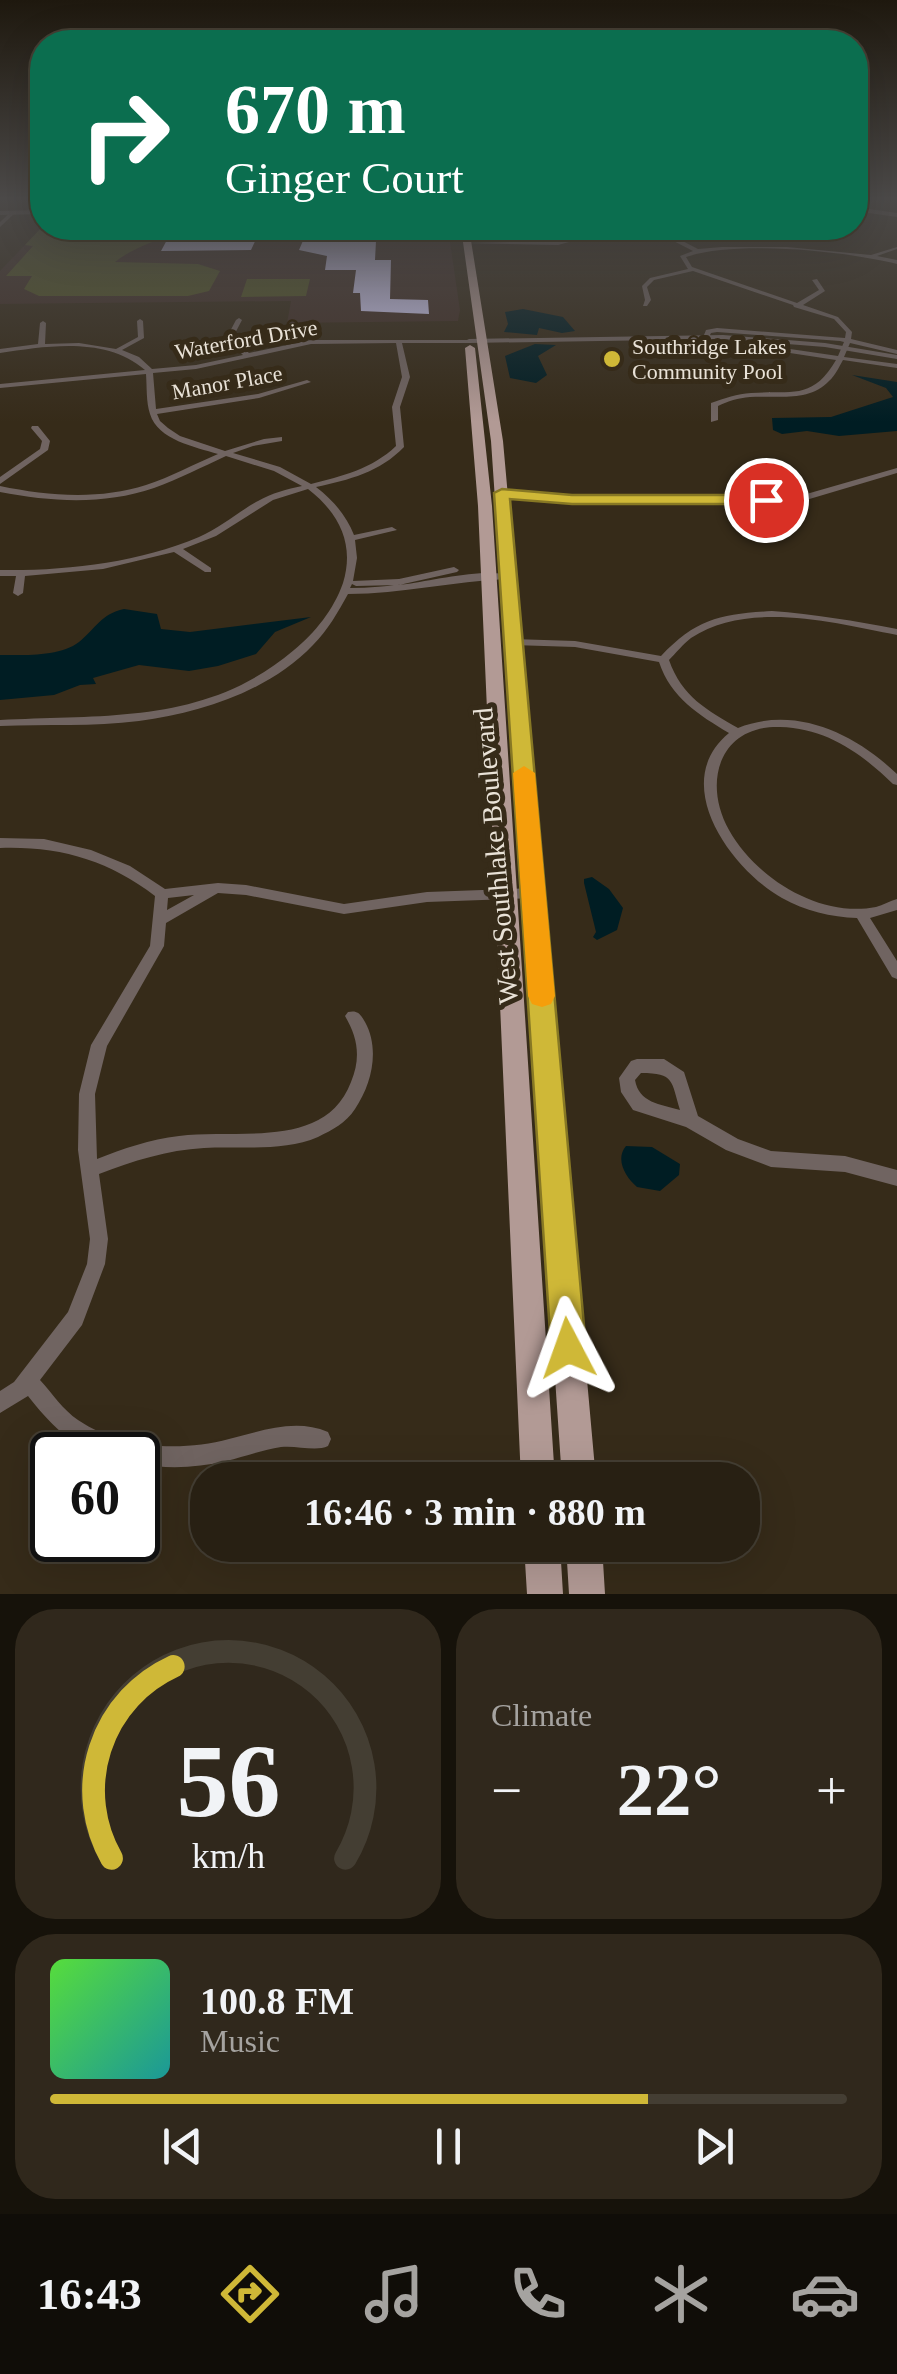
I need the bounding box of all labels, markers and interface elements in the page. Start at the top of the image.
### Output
icon: right [60,70,190,200]
text: 670 m [225,71,406,148]
text: Ginger Court [225,153,464,203]
street label: Waterford Drive [173,315,319,364]
place label: Southridge Lakes Community Pool [632,334,787,384]
marker: Southridge Lakes Community Pool [601,348,623,370]
street label: Manor Place [170,360,284,405]
pin [724,458,809,543]
icon: arrive [739,473,794,528]
street label: West Southlake Boulevard [467,706,524,1006]
position arrow [516,1296,620,1400]
speed limit sign: 60 [30,1432,160,1562]
text: 16:46 · 3 min · 880 m [304,1491,646,1533]
text: Climate [491,1697,592,1733]
text: 56 [176,1723,280,1838]
text: 22° [617,1748,722,1831]
text: − [491,1760,522,1821]
text: + [816,1760,847,1821]
text: km/h [191,1836,265,1876]
text: 100.8 FM [200,1980,354,2022]
text: Music [200,2023,280,2059]
icon: previous [155,2119,210,2174]
icon: pause [421,2119,476,2174]
icon: next [687,2119,742,2174]
icon: directions [215,2259,285,2329]
icon: music [359,2259,429,2329]
icon: phone [503,2259,573,2329]
icon: climate [646,2259,716,2329]
icon: car [790,2259,860,2329]
text: 16:43 [37,2269,142,2319]

